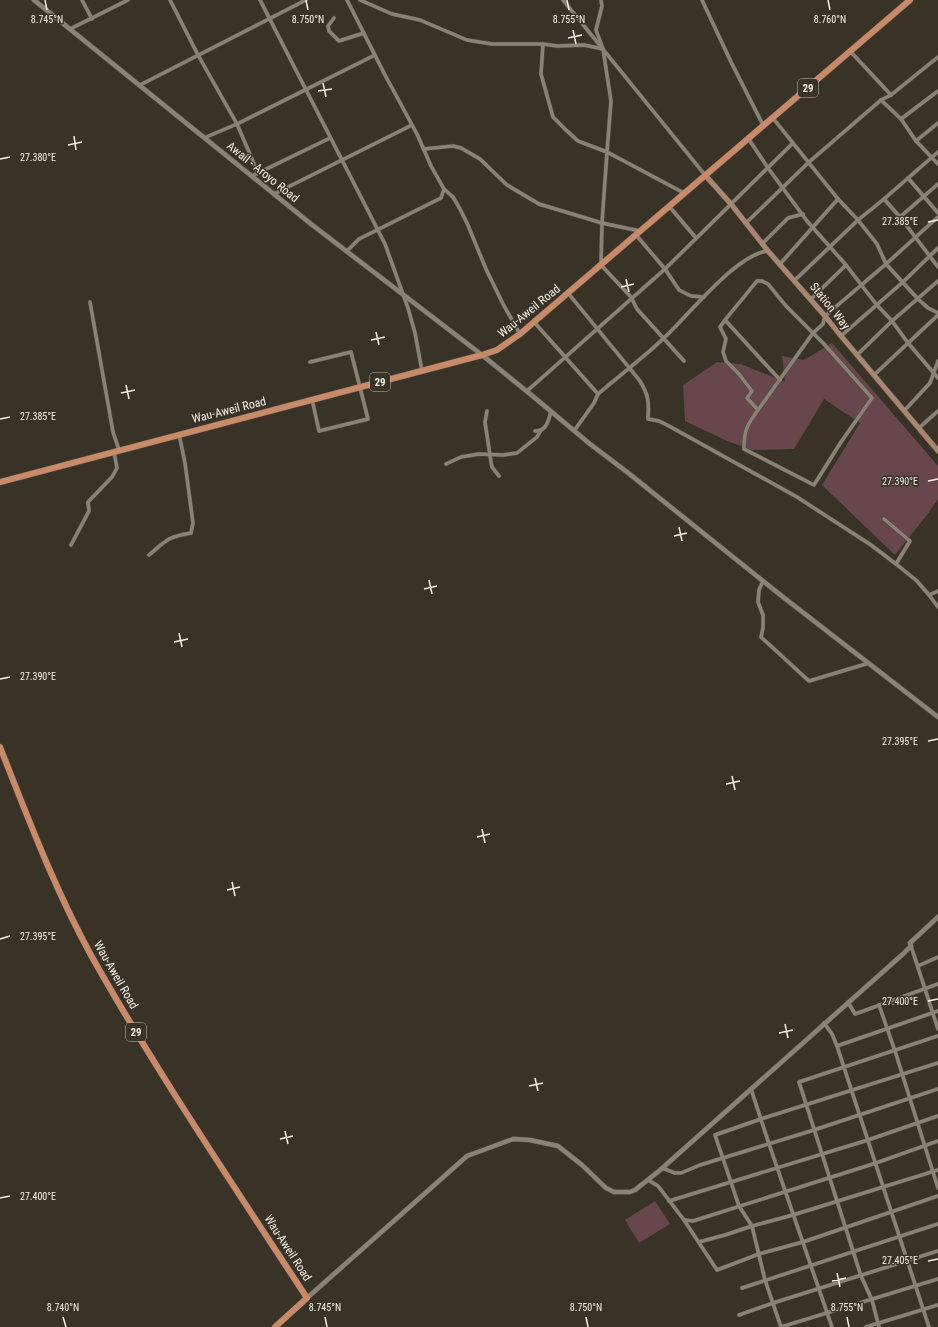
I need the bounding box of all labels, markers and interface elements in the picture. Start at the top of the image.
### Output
text: 8.745°N [31,14,63,25]
text: 8.750°N [292,14,324,25]
text: 8.755°N [553,14,585,25]
text: 8.760°N [814,14,846,25]
road number: 29 [798,79,818,97]
street label: Awail - Aroyo Road [224,139,302,205]
text: 27.380°E [20,152,56,163]
text: 27.385°E [882,216,918,227]
street label: Station Way [807,280,853,332]
street label: Wau-Aweil Road [495,282,563,340]
road number: 29 [370,373,390,391]
street label: Wau-Aweil Road [190,394,268,426]
text: 27.385°E [20,411,56,422]
text: 27.390°E [882,476,918,487]
text: 27.390°E [20,671,56,682]
text: 27.395°E [882,736,918,747]
text: 27.395°E [20,931,56,942]
street label: Wau-Aweil Road [91,939,141,1011]
text: 27.400°E [882,996,918,1007]
road number: 29 [126,1023,146,1041]
text: 27.400°E [20,1191,56,1202]
street label: Wau-Aweil Road [261,1212,315,1284]
text: 27.405°E [882,1255,918,1266]
text: 8.740°N [47,1302,79,1313]
text: 8.745°N [309,1302,341,1313]
text: 8.750°N [570,1302,602,1313]
text: 8.755°N [831,1302,863,1313]

